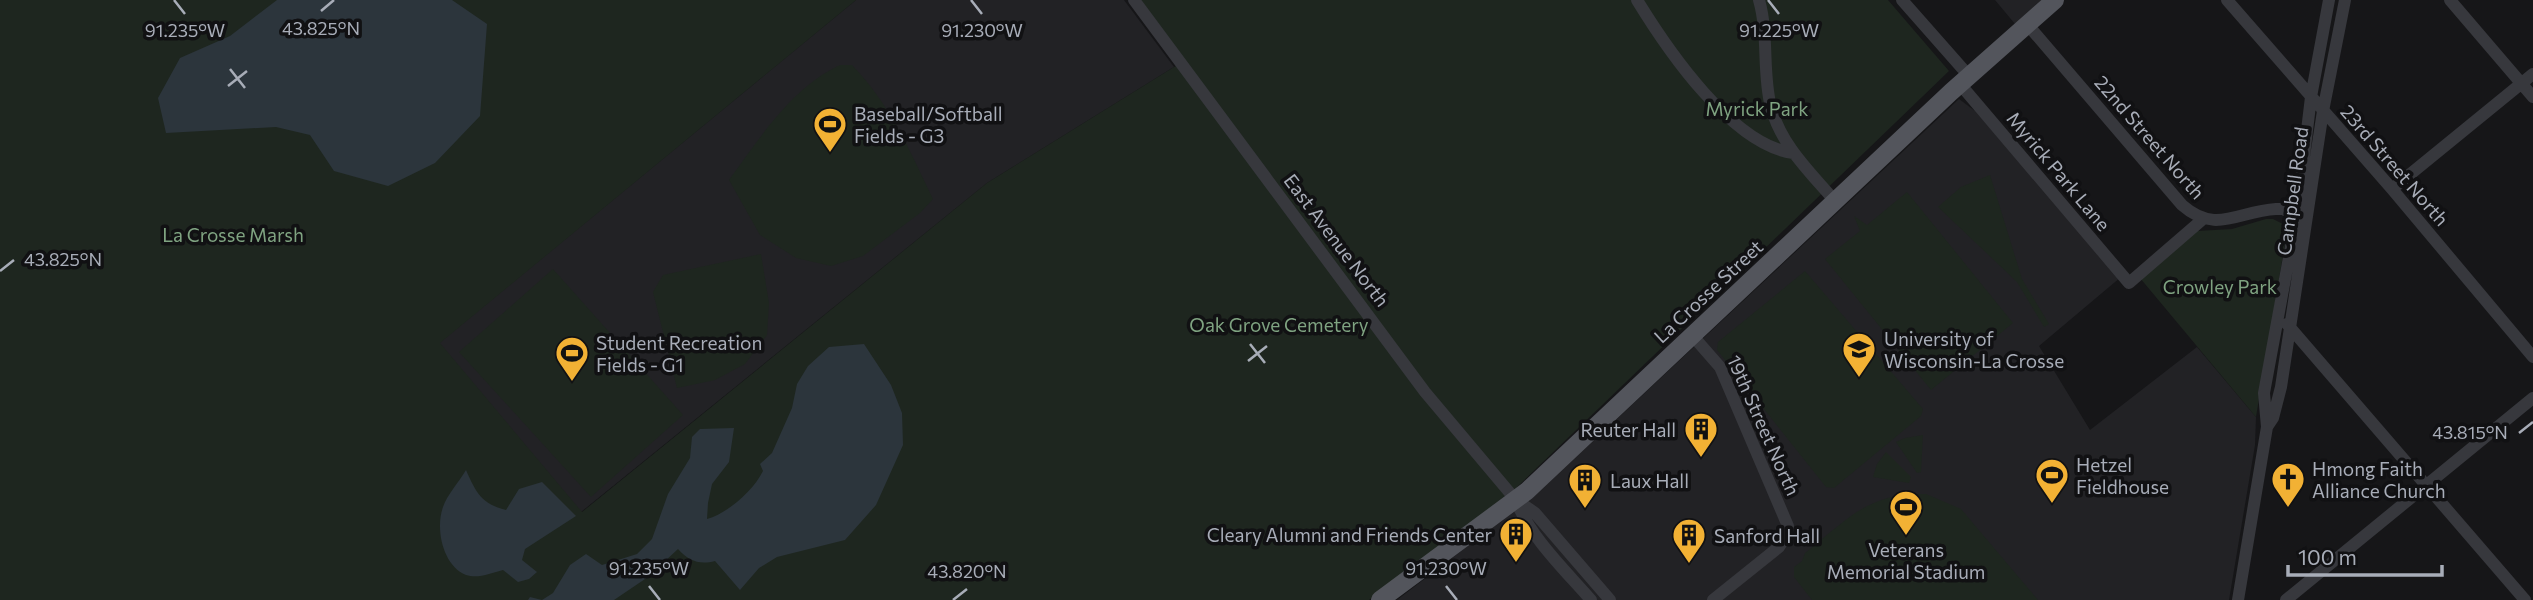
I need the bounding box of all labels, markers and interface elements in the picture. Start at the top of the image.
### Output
text: 43.825°N [282,17,360,39]
text: 91.235°W [145,19,225,41]
text: 91.230°W [941,19,1023,41]
text: 91.225°W [1739,19,1819,41]
street label: 22nd Street North [2090,71,2210,203]
park label: Myrick Park [1706,97,1808,120]
street label: 23rd Street North [2336,100,2454,230]
place label: Baseball/Softball Fields - G3 [854,102,1003,147]
sports icon: Baseball/Softball Fields - G3 [811,105,849,154]
street label: Myrick Park Lane [2003,107,2115,235]
street label: Campbell Road [2272,125,2312,257]
street label: East Avenue North [1280,169,1394,311]
park label: La Crosse Marsh [162,223,304,246]
street label: La Crosse Street [1649,235,1767,347]
text: 43.825°N [24,248,102,270]
park label: Crowley Park [2163,275,2277,298]
park label: Oak Grove Cemetery [1189,313,1369,336]
place label: University of Wisconsin-La Crosse [1884,327,2064,372]
school or university icon: University of Wisconsin-La Crosse [1840,330,1878,379]
place label: Student Recreation Fields - G1 [596,331,762,376]
sports icon: Student Recreation Fields - G1 [553,334,591,383]
street label: 19th Street North [1723,351,1805,499]
building icon: Reuter Hall [1682,410,1720,459]
place label: Reuter Hall [1581,418,1676,441]
text: 43.815°N [2432,421,2508,443]
place label: Hetzel Fieldhouse [2076,453,2169,498]
sports icon: Hetzel Fieldhouse [2033,456,2071,505]
place label: Hmong Faith Alliance Church [2312,457,2446,502]
church icon: Hmong Faith Alliance Church [2269,460,2307,509]
building icon: Laux Hall [1566,461,1604,510]
place label: Laux Hall [1610,469,1689,492]
sports icon: Veterans Memorial Stadium [1887,488,1925,537]
building icon: Cleary Alumni and Friends Center [1497,515,1535,564]
building icon: Sanford Hall [1670,516,1708,565]
place label: Cleary Alumni and Friends Center [1207,523,1492,546]
place label: Sanford Hall [1714,524,1820,547]
scale bar [2288,534,2442,578]
place label: Veterans Memorial Stadium [1827,538,1985,583]
text: 100 m [2298,544,2357,569]
text: 91.235°W [609,557,689,579]
text: 91.230°W [1405,557,1487,579]
text: 43.820°N [927,560,1007,582]

